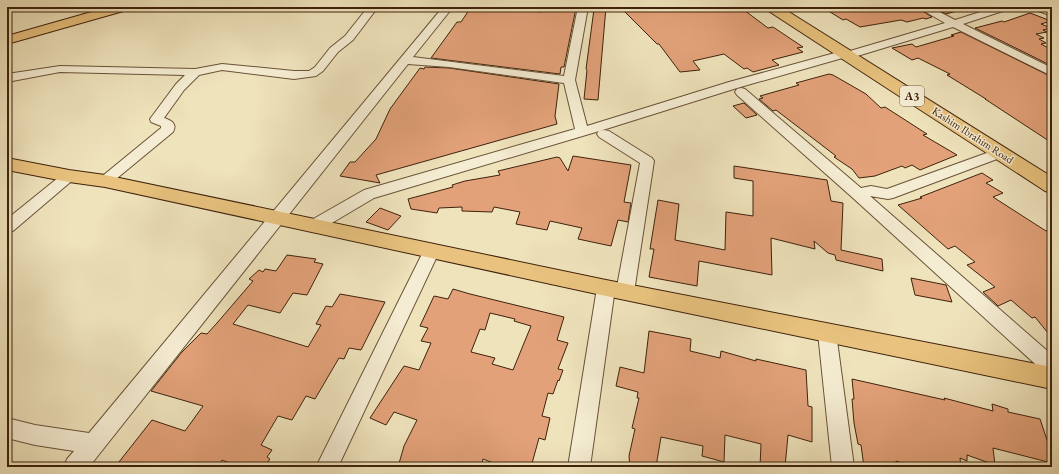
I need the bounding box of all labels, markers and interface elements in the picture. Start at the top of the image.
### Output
road number: A3 [900,86,924,106]
street label: Kashim Ibrahim Road [930,103,1017,167]

